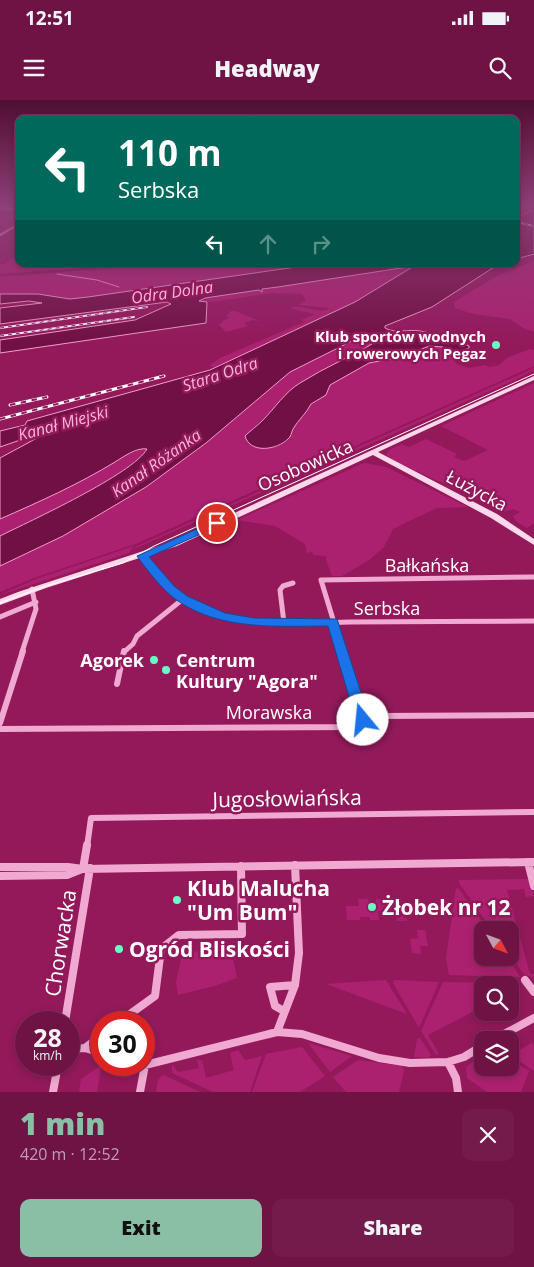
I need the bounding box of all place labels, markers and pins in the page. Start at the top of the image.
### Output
place label: Klub sportów wodnych i rowerowych Pegaz [315,326,486,363]
marker: Klub sportów wodnych i rowerowych Pegaz [490,339,502,351]
pin [196,502,238,544]
place label: Agorek [80,648,145,672]
place label: Centrum Kultury "Agora" [176,648,318,693]
marker: Agorek [148,654,160,666]
marker: Centrum Kultury "Agora" [160,664,172,676]
place label: Klub Malucha "Um Bum" [187,874,330,926]
place label: Żłobek nr 12 [382,893,511,921]
marker: Klub Malucha "Um Bum" [171,894,183,906]
marker: Żłobek nr 12 [366,901,378,913]
place label: Ogród Bliskości [129,935,290,963]
marker: Ogród Bliskości [113,943,125,955]

